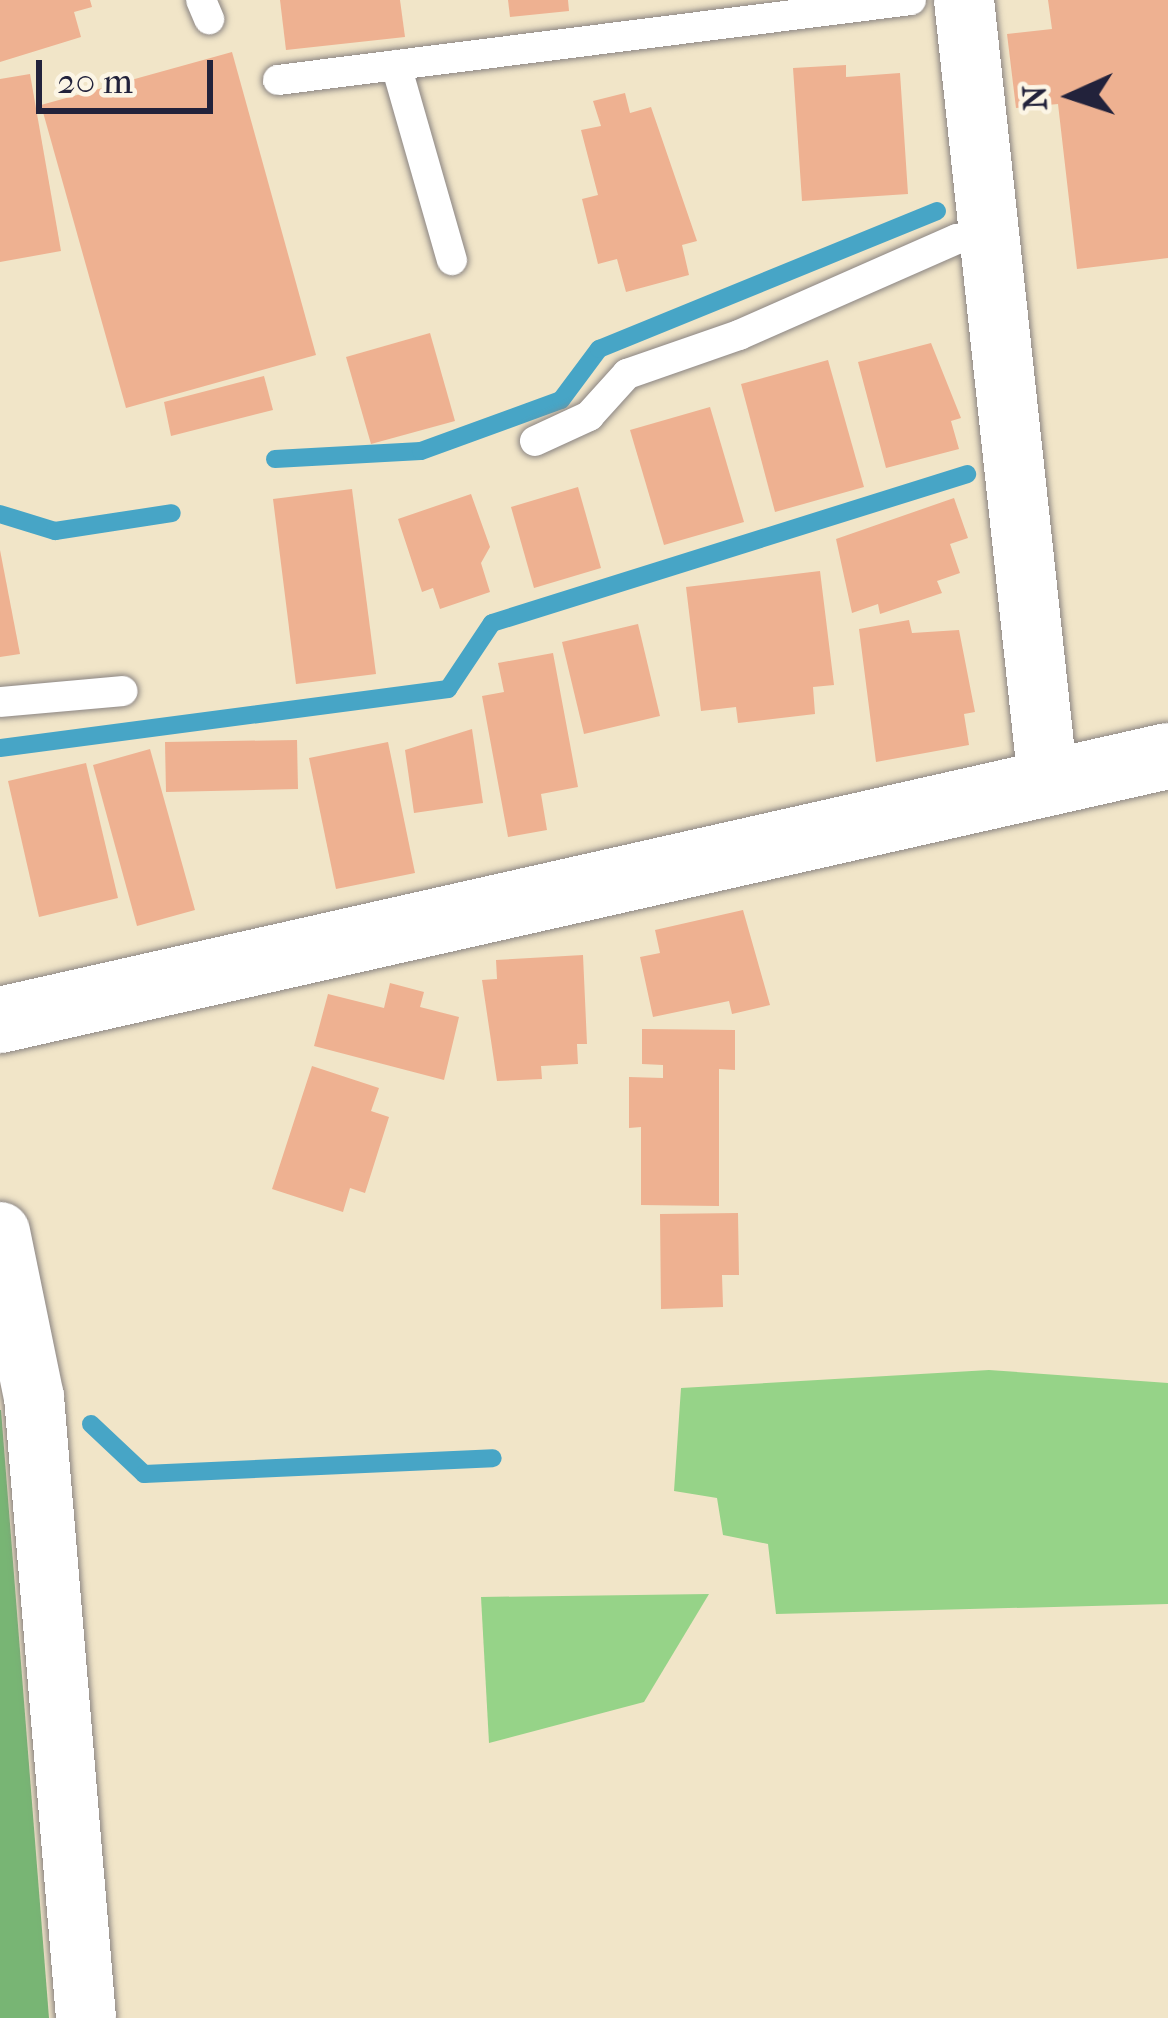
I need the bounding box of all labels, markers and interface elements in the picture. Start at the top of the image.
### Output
scale bar [42,36,219,110]
north arrow [1012,36,1132,156]
text: 20 m [57,60,133,102]
text: N [1015,84,1056,111]

